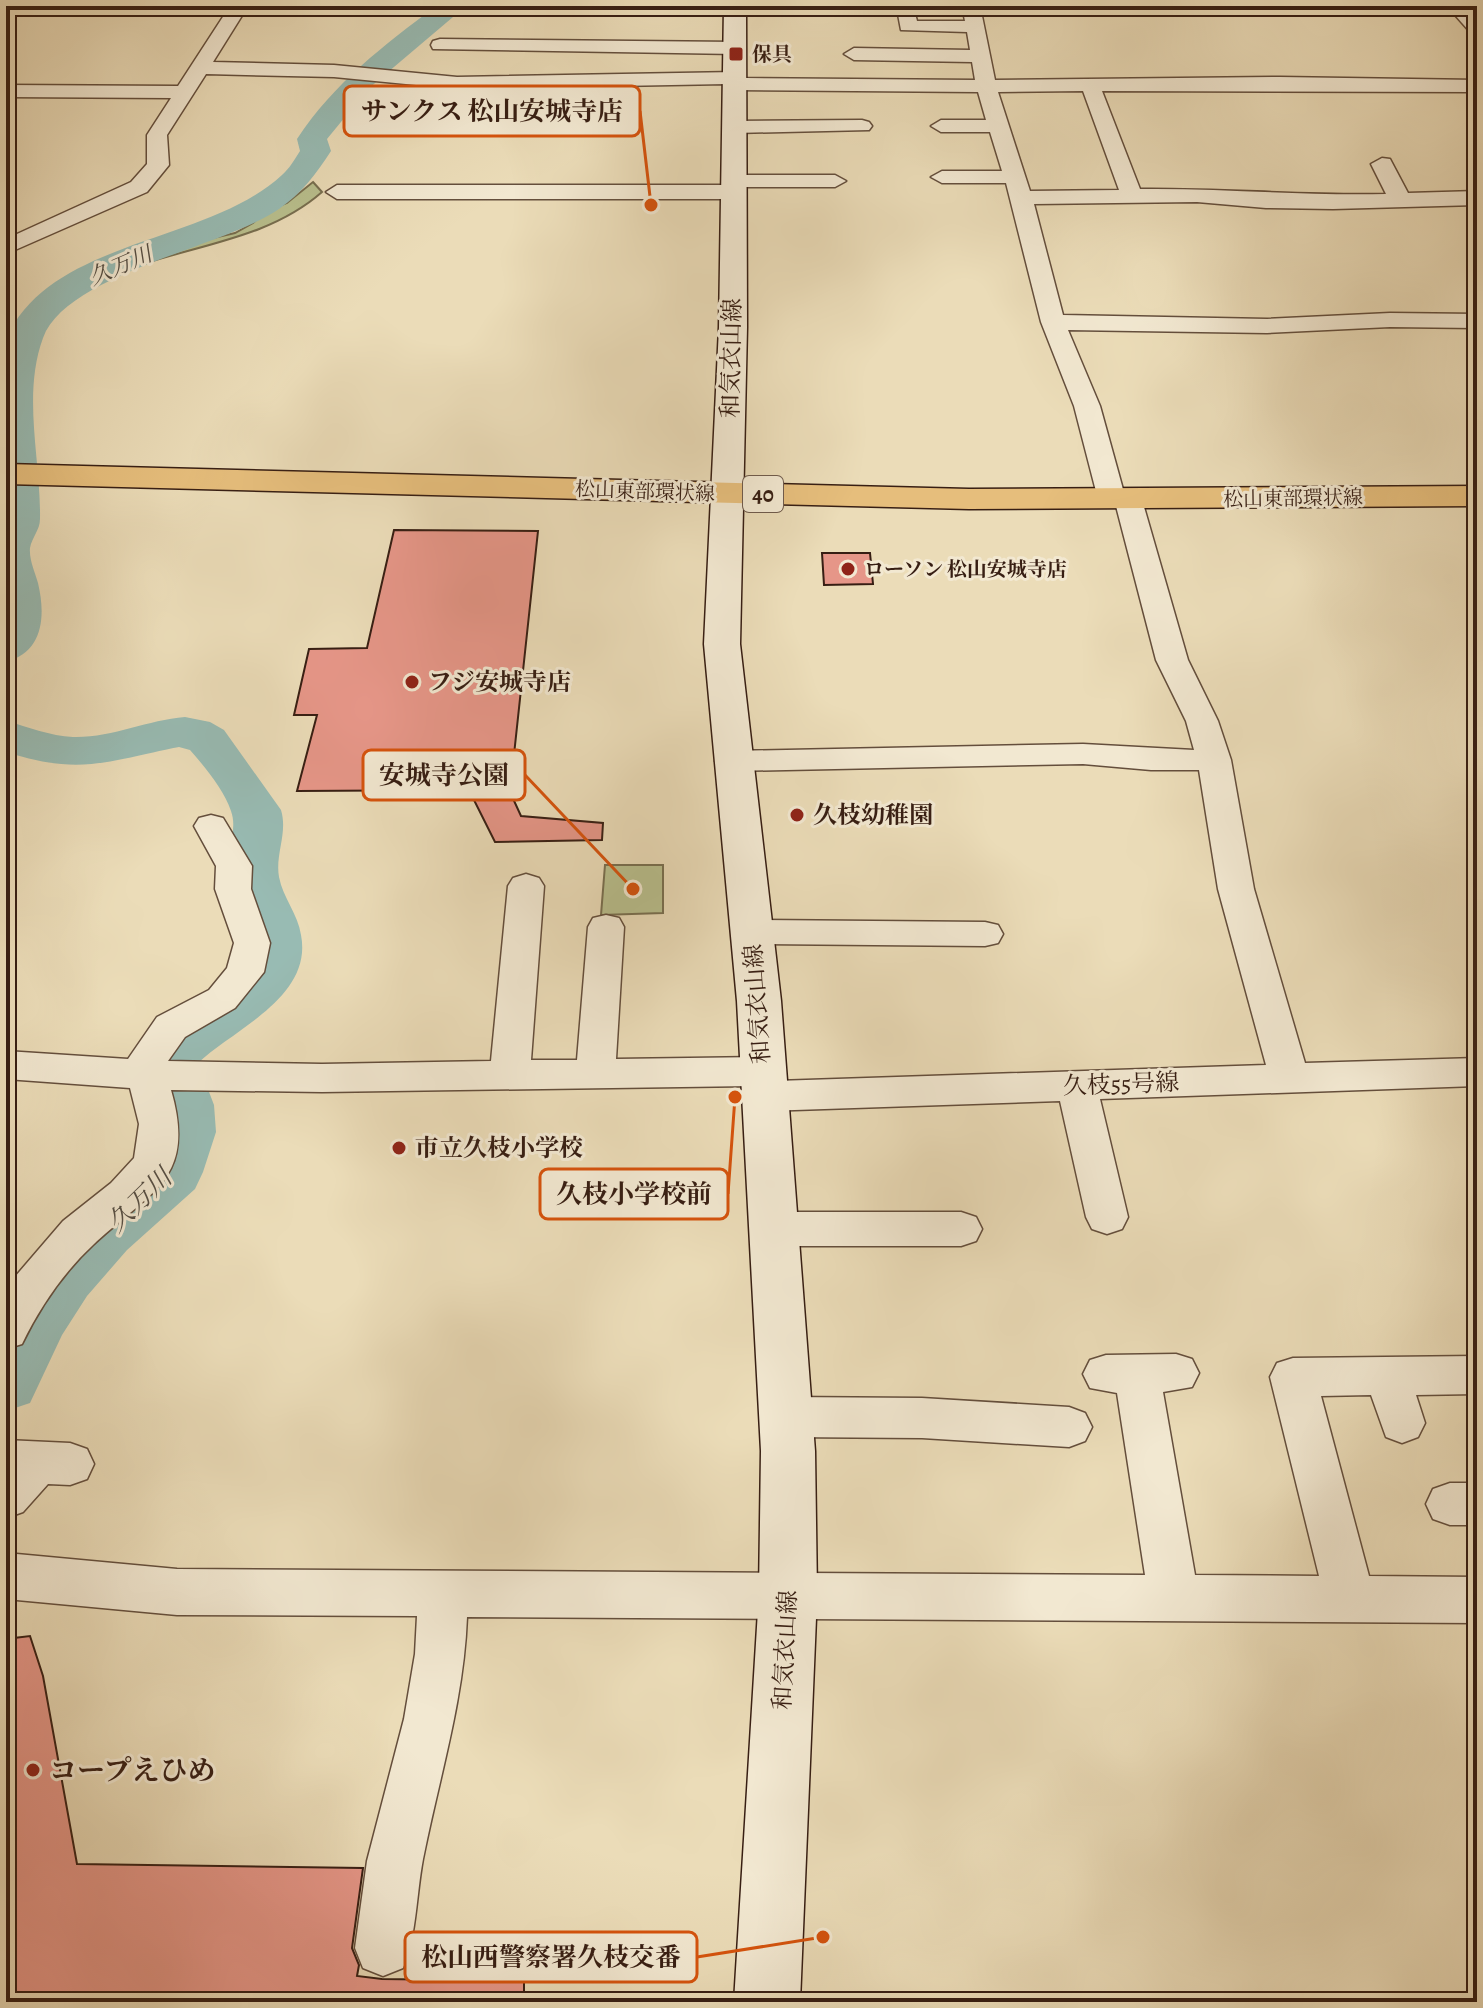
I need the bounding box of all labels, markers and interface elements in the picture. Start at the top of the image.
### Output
place label: 保具 [752,41,792,68]
marker: 保具 [727,45,745,63]
callout: サンクス 松山安城寺店 [344,86,640,136]
text: サンクス 松山安城寺店 [361,94,623,129]
water label: 久万川 [84,238,158,293]
street label: 和気衣山線 [714,298,748,418]
street label: 松山東部環状線 [575,476,715,507]
road number: 40 [743,476,783,512]
street label: 松山東部環状線 [1223,484,1363,513]
place label: ローソン 松山安城寺店 [864,556,1067,583]
marker: ローソン 松山安城寺店 [839,560,857,578]
place label: フジ安城寺店 [428,666,571,698]
marker: フジ安城寺店 [403,673,421,691]
callout: 安城寺公園 [363,750,525,800]
text: 安城寺公園 [379,758,509,793]
place label: 久枝幼稚園 [813,799,933,831]
marker: 久枝幼稚園 [788,806,806,824]
street label: 和気衣山線 [737,943,777,1065]
street label: 久枝55号線 [1062,1066,1180,1102]
place label: 市立久枝小学校 [415,1132,583,1164]
marker: 市立久枝小学校 [390,1139,408,1157]
water label: 久万川 [99,1159,182,1240]
callout: 久枝小学校前 [540,1169,728,1219]
text: 久枝小学校前 [556,1177,712,1212]
street label: 和気衣山線 [766,1589,804,1711]
place label: コープえひめ [49,1752,216,1790]
marker: コープえひめ [24,1761,42,1779]
callout: 松山西警察署久枝交番 [405,1932,697,1982]
text: 松山西警察署久枝交番 [421,1940,681,1975]

